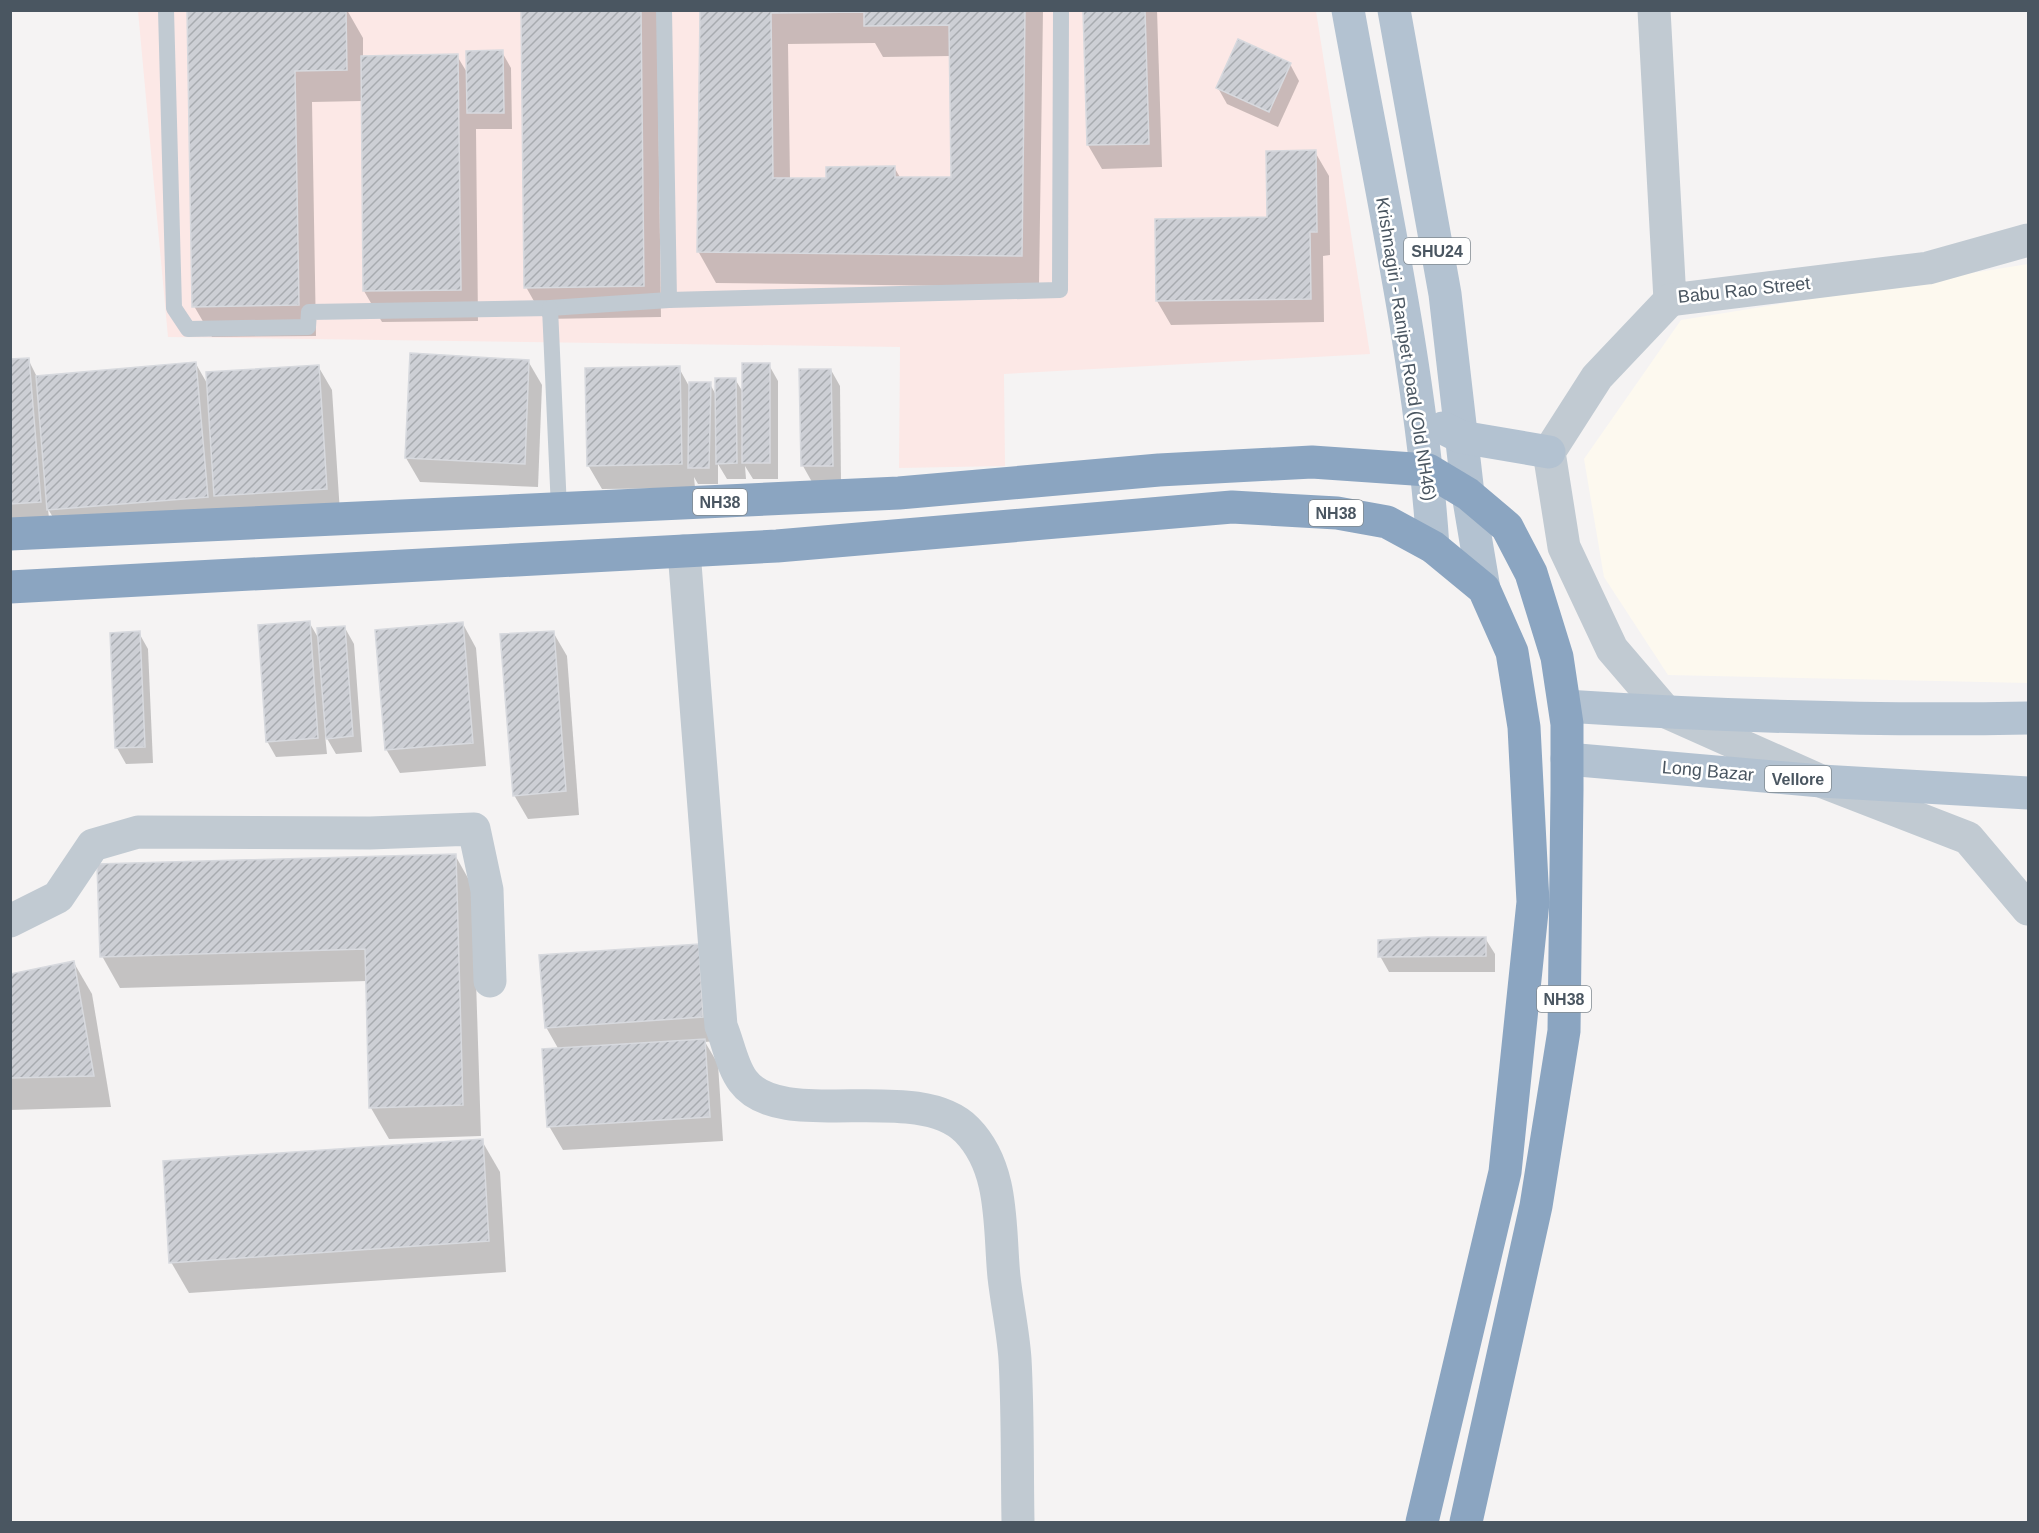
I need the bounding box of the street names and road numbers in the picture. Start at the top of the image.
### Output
street label: Krishnagiri - Ranipet Road (Old NH46) [1372,196,1440,502]
road number: SHU24 [1404,238,1470,264]
street label: Babu Rao Street [1677,273,1811,307]
road number: NH38 [693,489,747,515]
road number: NH38 [1309,500,1363,526]
street label: Long Bazar [1661,757,1755,785]
road number: Vellore [1765,766,1831,792]
road number: NH38 [1537,986,1591,1012]

